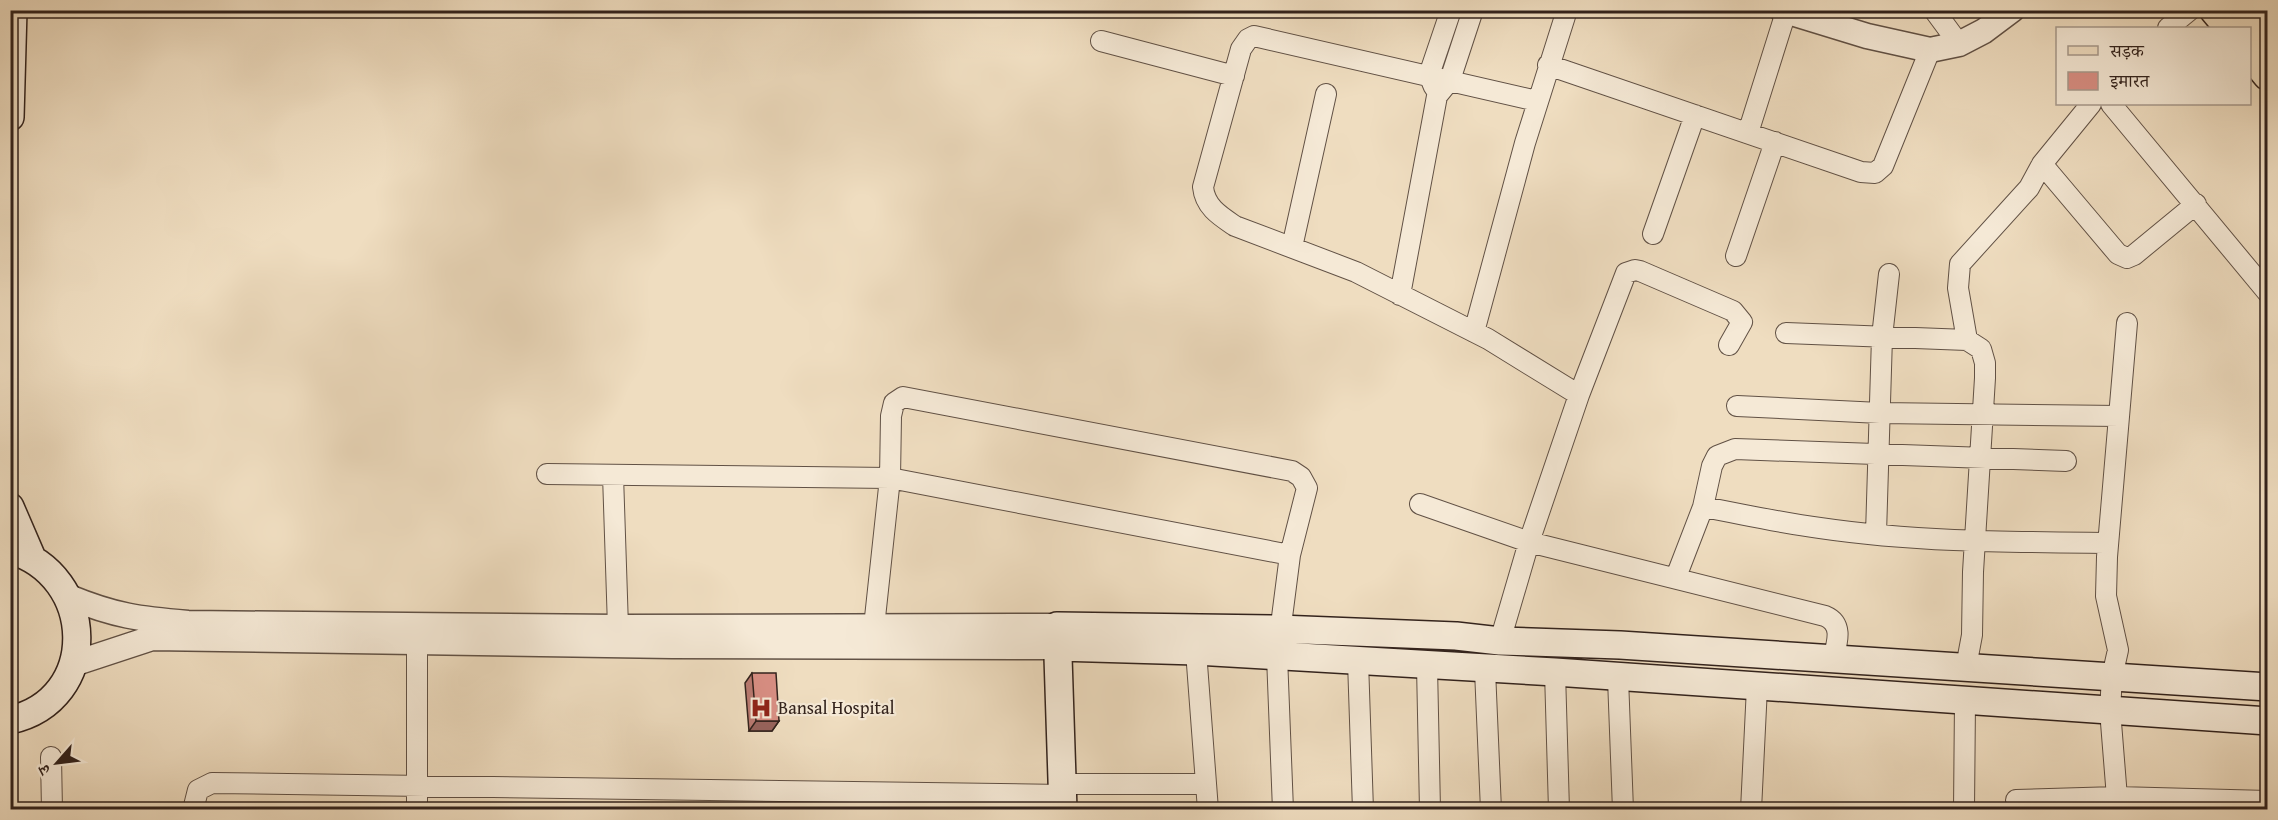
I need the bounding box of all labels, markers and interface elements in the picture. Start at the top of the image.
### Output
legend [2056,27,2251,105]
text: सड़क [2109,37,2145,64]
text: इमारत [2109,67,2150,94]
place label: Bansal Hospital [778,694,894,721]
hospital icon: Bansal Hospital [749,696,773,720]
north arrow [27,733,87,793]
text: उ [30,759,57,780]

